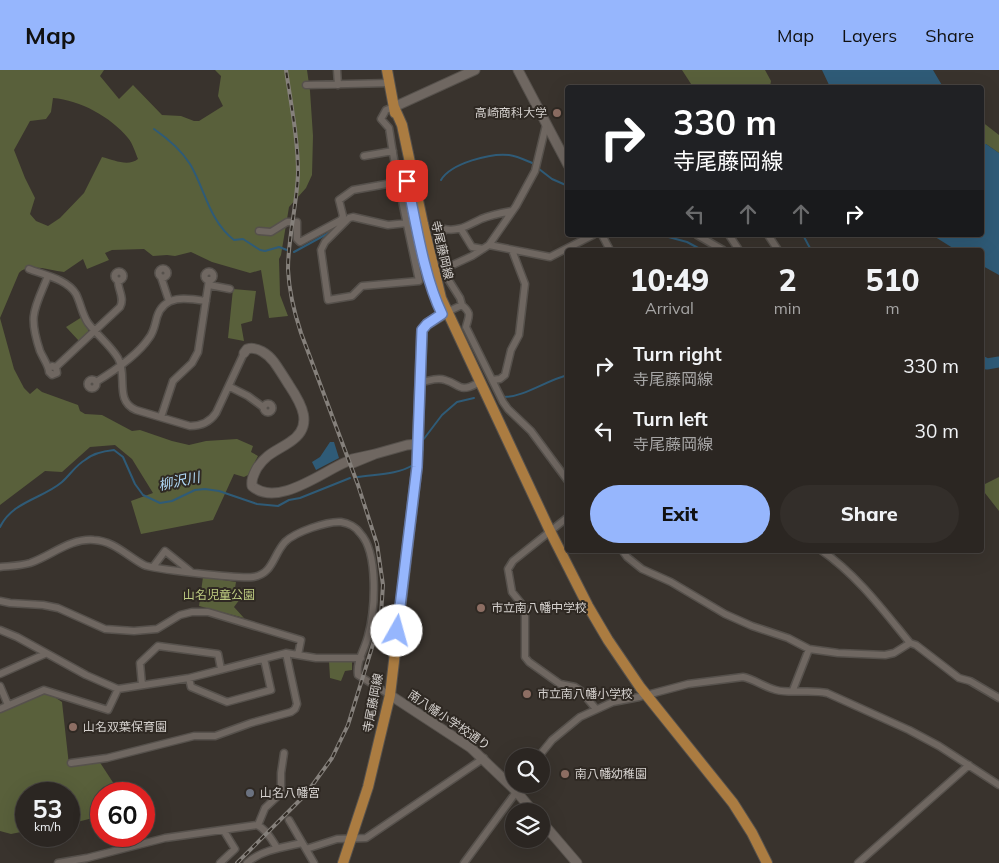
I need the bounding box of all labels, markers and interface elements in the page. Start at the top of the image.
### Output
text: Map [25,20,76,50]
text: Map [777,24,814,47]
text: Layers [842,24,897,47]
text: Share [925,24,974,47]
text: 330 m [673,100,777,144]
place label: 高崎商科大学 [475,105,547,120]
icon: right [590,105,655,170]
marker: 高崎商科大学 [551,107,563,119]
text: 寺尾藤岡線 [673,147,783,175]
pin [386,160,428,202]
icon: arrive [393,167,421,195]
icon: left [681,200,709,228]
icon: ahead [734,200,762,228]
icon: ahead [787,200,815,228]
icon: right [840,200,868,228]
street label: 寺尾藤岡線 [428,219,457,281]
text: 10:49 [629,261,709,299]
text: 2 [778,261,796,299]
text: 510 [866,261,920,299]
text: Arrival [645,298,694,318]
text: min [774,298,801,318]
text: m [885,298,900,318]
text: Turn right [633,342,722,366]
icon: right [590,352,618,380]
text: 330 m [903,354,959,378]
text: 寺尾藤岡線 [633,369,713,389]
text: Turn left [633,407,708,431]
icon: left [590,417,618,445]
text: 30 m [915,419,959,443]
text: 寺尾藤岡線 [633,434,713,454]
water label: 柳沢川 [157,467,203,494]
button: Exit [590,485,770,543]
button: Share [780,485,959,543]
park label: 山名児童公園 [183,587,255,602]
place label: 市立南八幡中学校 [491,600,587,615]
marker: 市立南八幡中学校 [475,602,487,614]
position arrow [370,604,422,656]
street label: 寺尾藤岡線 [359,672,386,734]
place label: 市立南八幡小学校 [537,686,633,701]
street label: 南八幡小学校通り [405,687,493,753]
marker: 市立南八幡小学校 [521,688,533,700]
place label: 山名双葉保育園 [83,719,167,734]
marker: 山名双葉保育園 [67,721,79,733]
map controls [505,748,550,848]
button: search [505,748,550,793]
place label: 南八幡幼稚園 [575,766,647,781]
marker: 南八幡幼稚園 [559,768,571,780]
speed limit sign: 60 [90,782,155,847]
place label: 山名八幡宮 [260,785,320,800]
marker: 山名八幡宮 [244,787,256,799]
text: 53 [32,793,63,824]
button: layers [505,803,550,848]
text: km/h [34,819,61,834]

